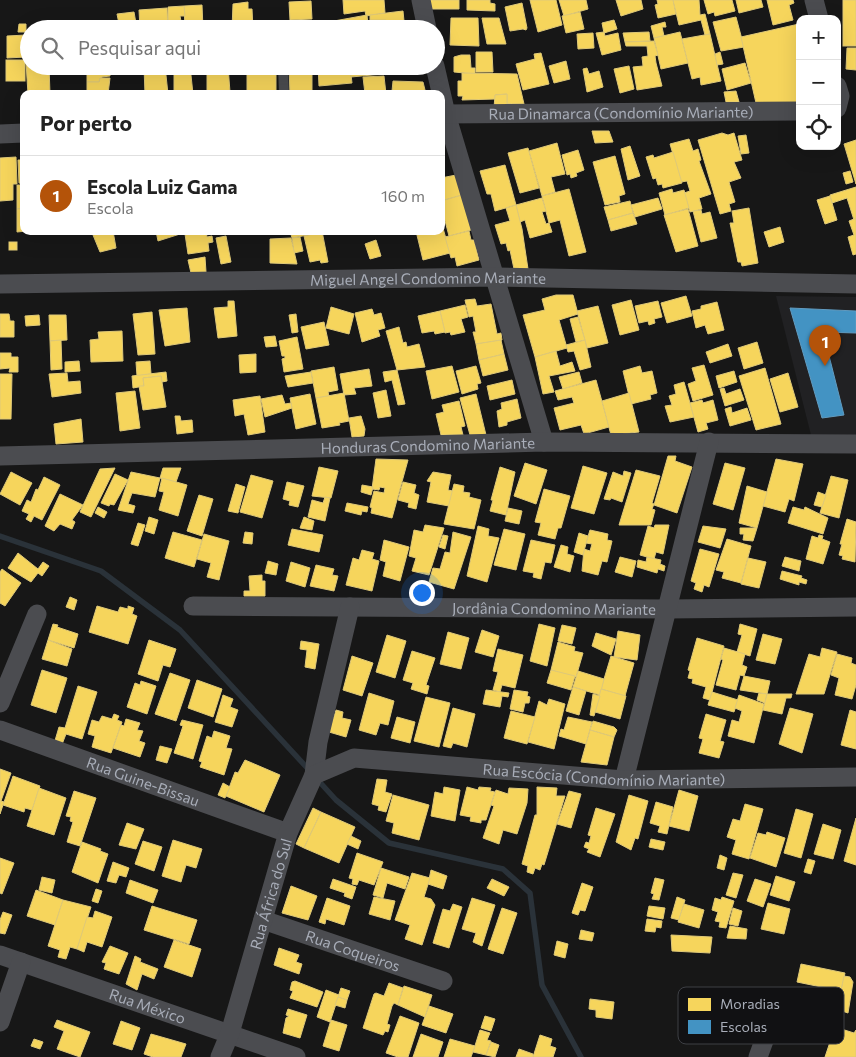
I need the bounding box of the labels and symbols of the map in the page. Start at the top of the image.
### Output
street label: Rua Dinamarca (Condomínio Mariante) [488,102,754,123]
street label: Miguel Angel Condomino Mariante [310,268,546,289]
pin: 1 [809,325,841,366]
street label: Honduras Condomino Mariante [320,433,535,457]
your location [409,580,435,606]
street label: Jordânia Condomino Mariante [452,599,656,618]
street label: Rua Guine-Bissau [84,753,202,810]
street label: Rua Escócia (Condomínio Mariante) [482,760,725,789]
street label: Rua África do Sul [246,836,295,951]
street label: Rua Coqueiros [303,926,403,975]
street label: Rua México [107,984,188,1027]
legend [678,987,844,1044]
text: Moradias [720,995,780,1012]
text: Escolas [720,1018,767,1035]

